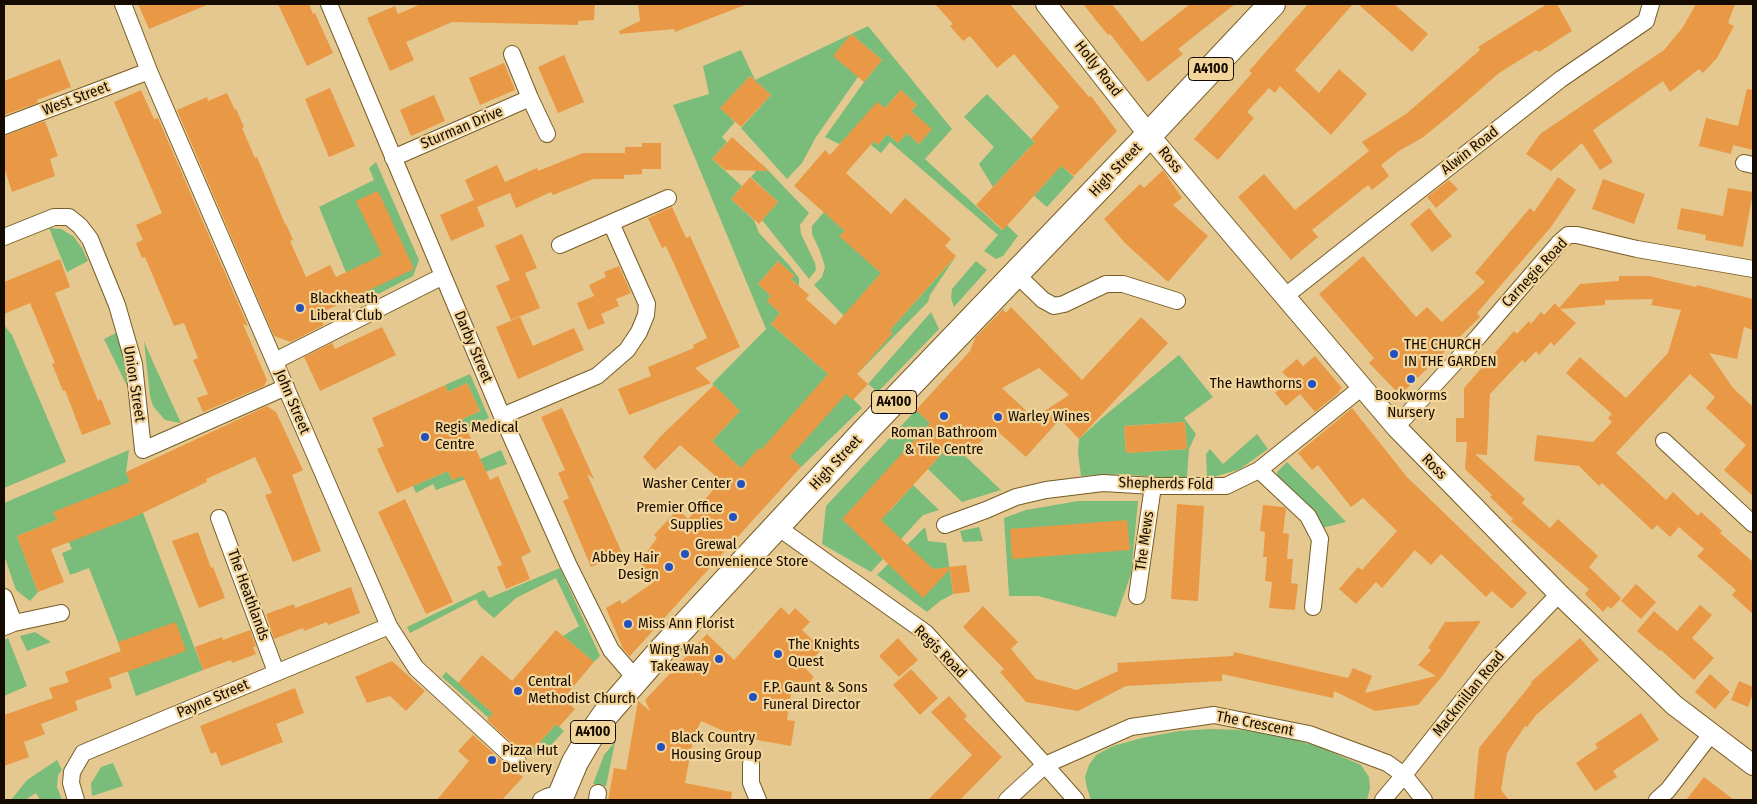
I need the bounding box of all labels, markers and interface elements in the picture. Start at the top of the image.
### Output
street label: Holly Road [1071,37,1125,101]
road number: A4100 [1188,58,1234,80]
street label: West Street [40,78,112,120]
street label: Sturman Drive [418,103,506,153]
street label: Alwin Road [1438,123,1502,179]
street label: High Street [1086,139,1146,201]
street label: Ross [1154,143,1186,177]
street label: Carnegie Road [1498,235,1572,311]
place label: Blackheath Liberal Club [310,290,383,325]
marker: Blackheath Liberal Club [294,302,306,314]
street label: Darby Street [450,308,496,386]
place label: THE CHURCH IN THE GARDEN [1404,336,1497,371]
street label: Union Street [119,345,149,423]
marker: THE CHURCH IN THE GARDEN [1388,348,1400,360]
street label: John Street [270,367,314,437]
marker: Bookworms Nursery [1405,373,1417,385]
place label: The Hawthorns [1210,375,1302,393]
marker: The Hawthorns [1306,378,1318,390]
place label: Bookworms Nursery [1375,387,1447,422]
road number: A4100 [872,391,916,414]
place label: Warley Wines [1008,408,1090,426]
marker: Roman Bathroom & Tile Centre [938,410,950,422]
marker: Warley Wines [992,411,1004,423]
place label: Regis Medical Centre [435,419,518,454]
place label: Roman Bathroom & Tile Centre [891,424,997,459]
marker: Regis Medical Centre [419,431,431,443]
street label: High Street [806,432,866,494]
street label: Ross [1418,450,1450,484]
street label: Shepherds Fold [1119,474,1213,494]
place label: Washer Center [643,475,731,493]
marker: Washer Center [735,478,747,490]
place label: Premier Office Supplies [636,499,723,534]
street label: The Mews [1132,510,1158,572]
marker: Premier Office Supplies [727,511,739,523]
place label: Grewal Convenience Store [695,536,808,571]
street label: The Heathlands [223,547,273,643]
marker: Grewal Convenience Store [679,548,691,560]
place label: Abbey Hair Design [592,549,659,584]
marker: Abbey Hair Design [663,561,675,573]
place label: Miss Ann Florist [638,615,734,633]
marker: Miss Ann Florist [622,618,634,630]
street label: Regis Road [910,622,970,682]
place label: The Knights Quest [788,636,860,671]
place label: Wing Wah Takeaway [649,641,709,676]
marker: The Knights Quest [772,648,784,660]
street label: Mackmillan Road [1429,648,1509,740]
marker: Wing Wah Takeaway [713,653,725,665]
place label: Central Methodist Church [528,673,636,708]
street label: Payne Street [174,676,252,722]
place label: F.P. Gaunt & Sons Funeral Director [763,679,868,714]
marker: Central Methodist Church [512,685,524,697]
marker: F.P. Gaunt & Sons Funeral Director [747,691,759,703]
street label: The Crescent [1215,708,1295,740]
road number: A4100 [570,720,616,744]
place label: Black Country Housing Group [671,729,762,764]
marker: Black Country Housing Group [655,741,667,753]
place label: Pizza Hut Delivery [502,742,558,777]
marker: Pizza Hut Delivery [486,754,498,766]

